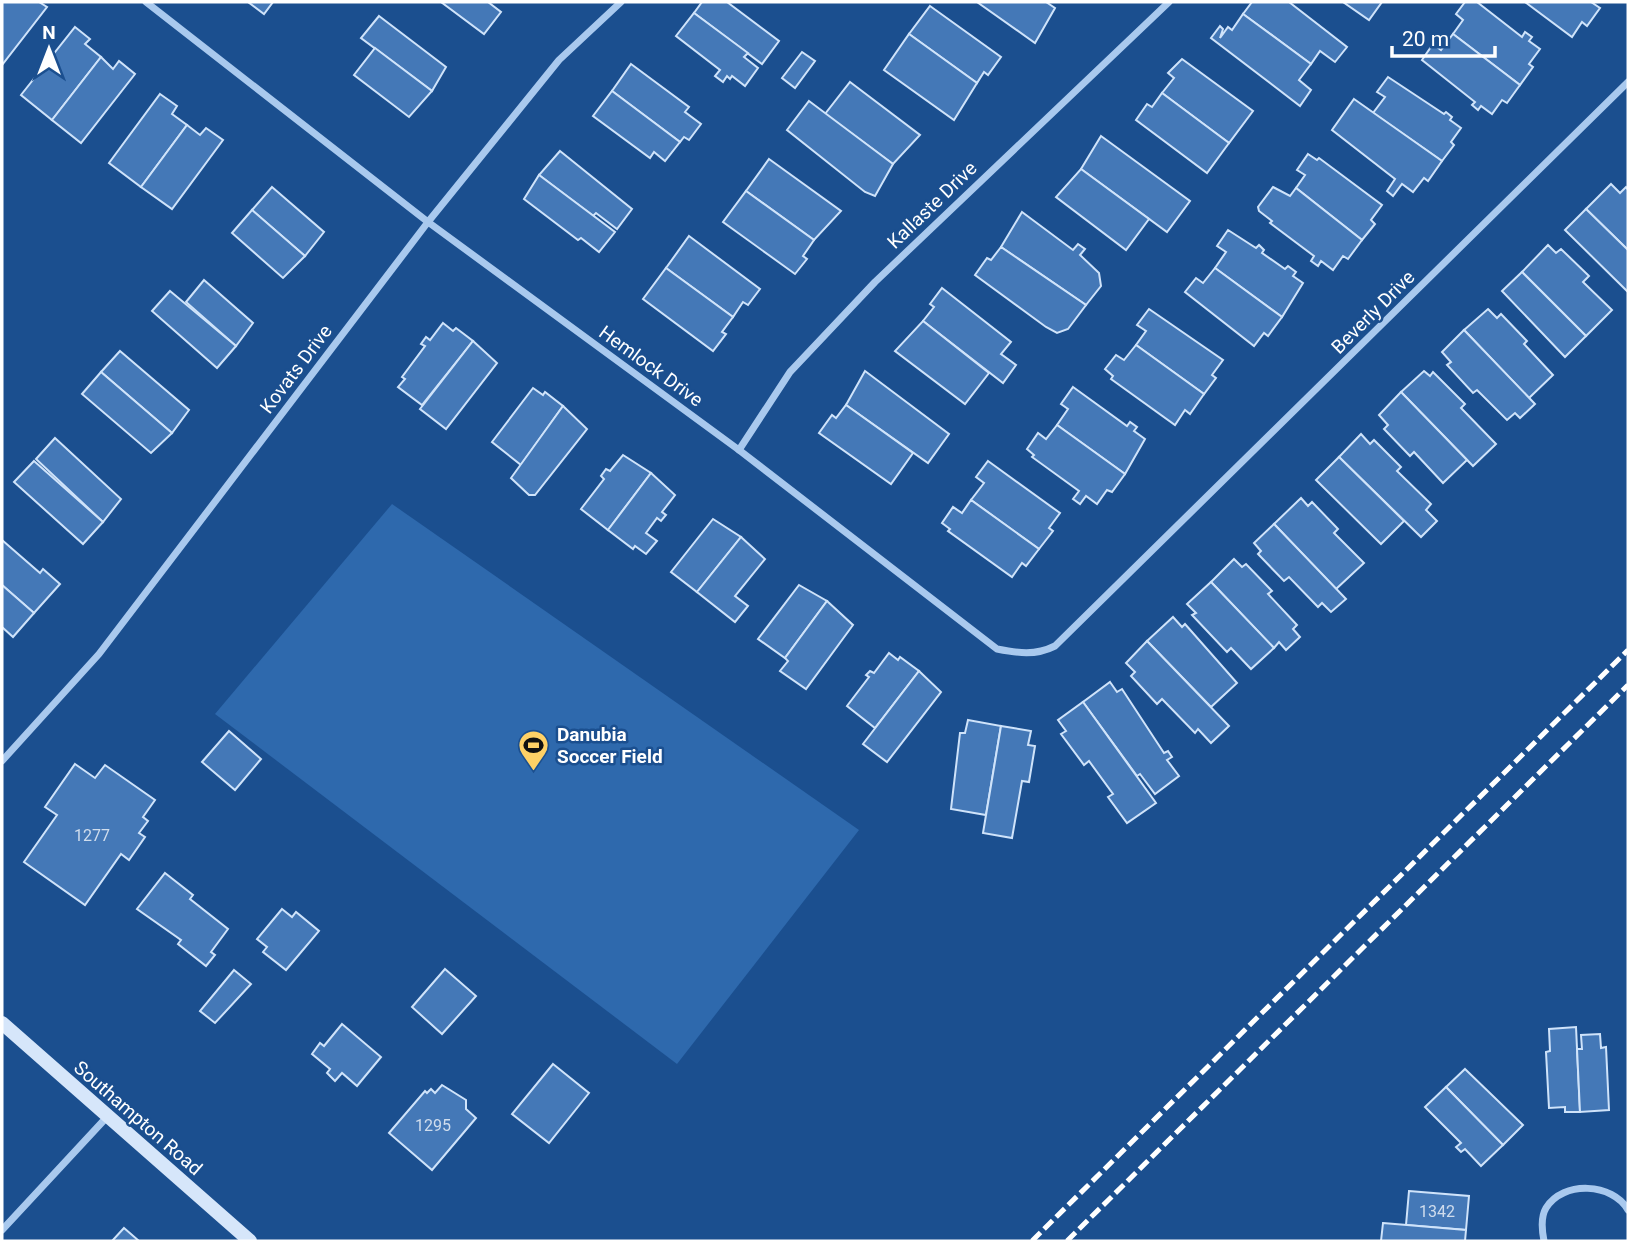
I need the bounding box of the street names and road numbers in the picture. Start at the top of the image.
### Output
street label: Kallaste Drive [883,157,981,253]
street label: Beverly Drive [1327,266,1419,358]
street label: Kovats Drive [255,320,337,418]
street label: Hemlock Drive [595,321,707,411]
street label: Southampton Road [69,1056,207,1180]

